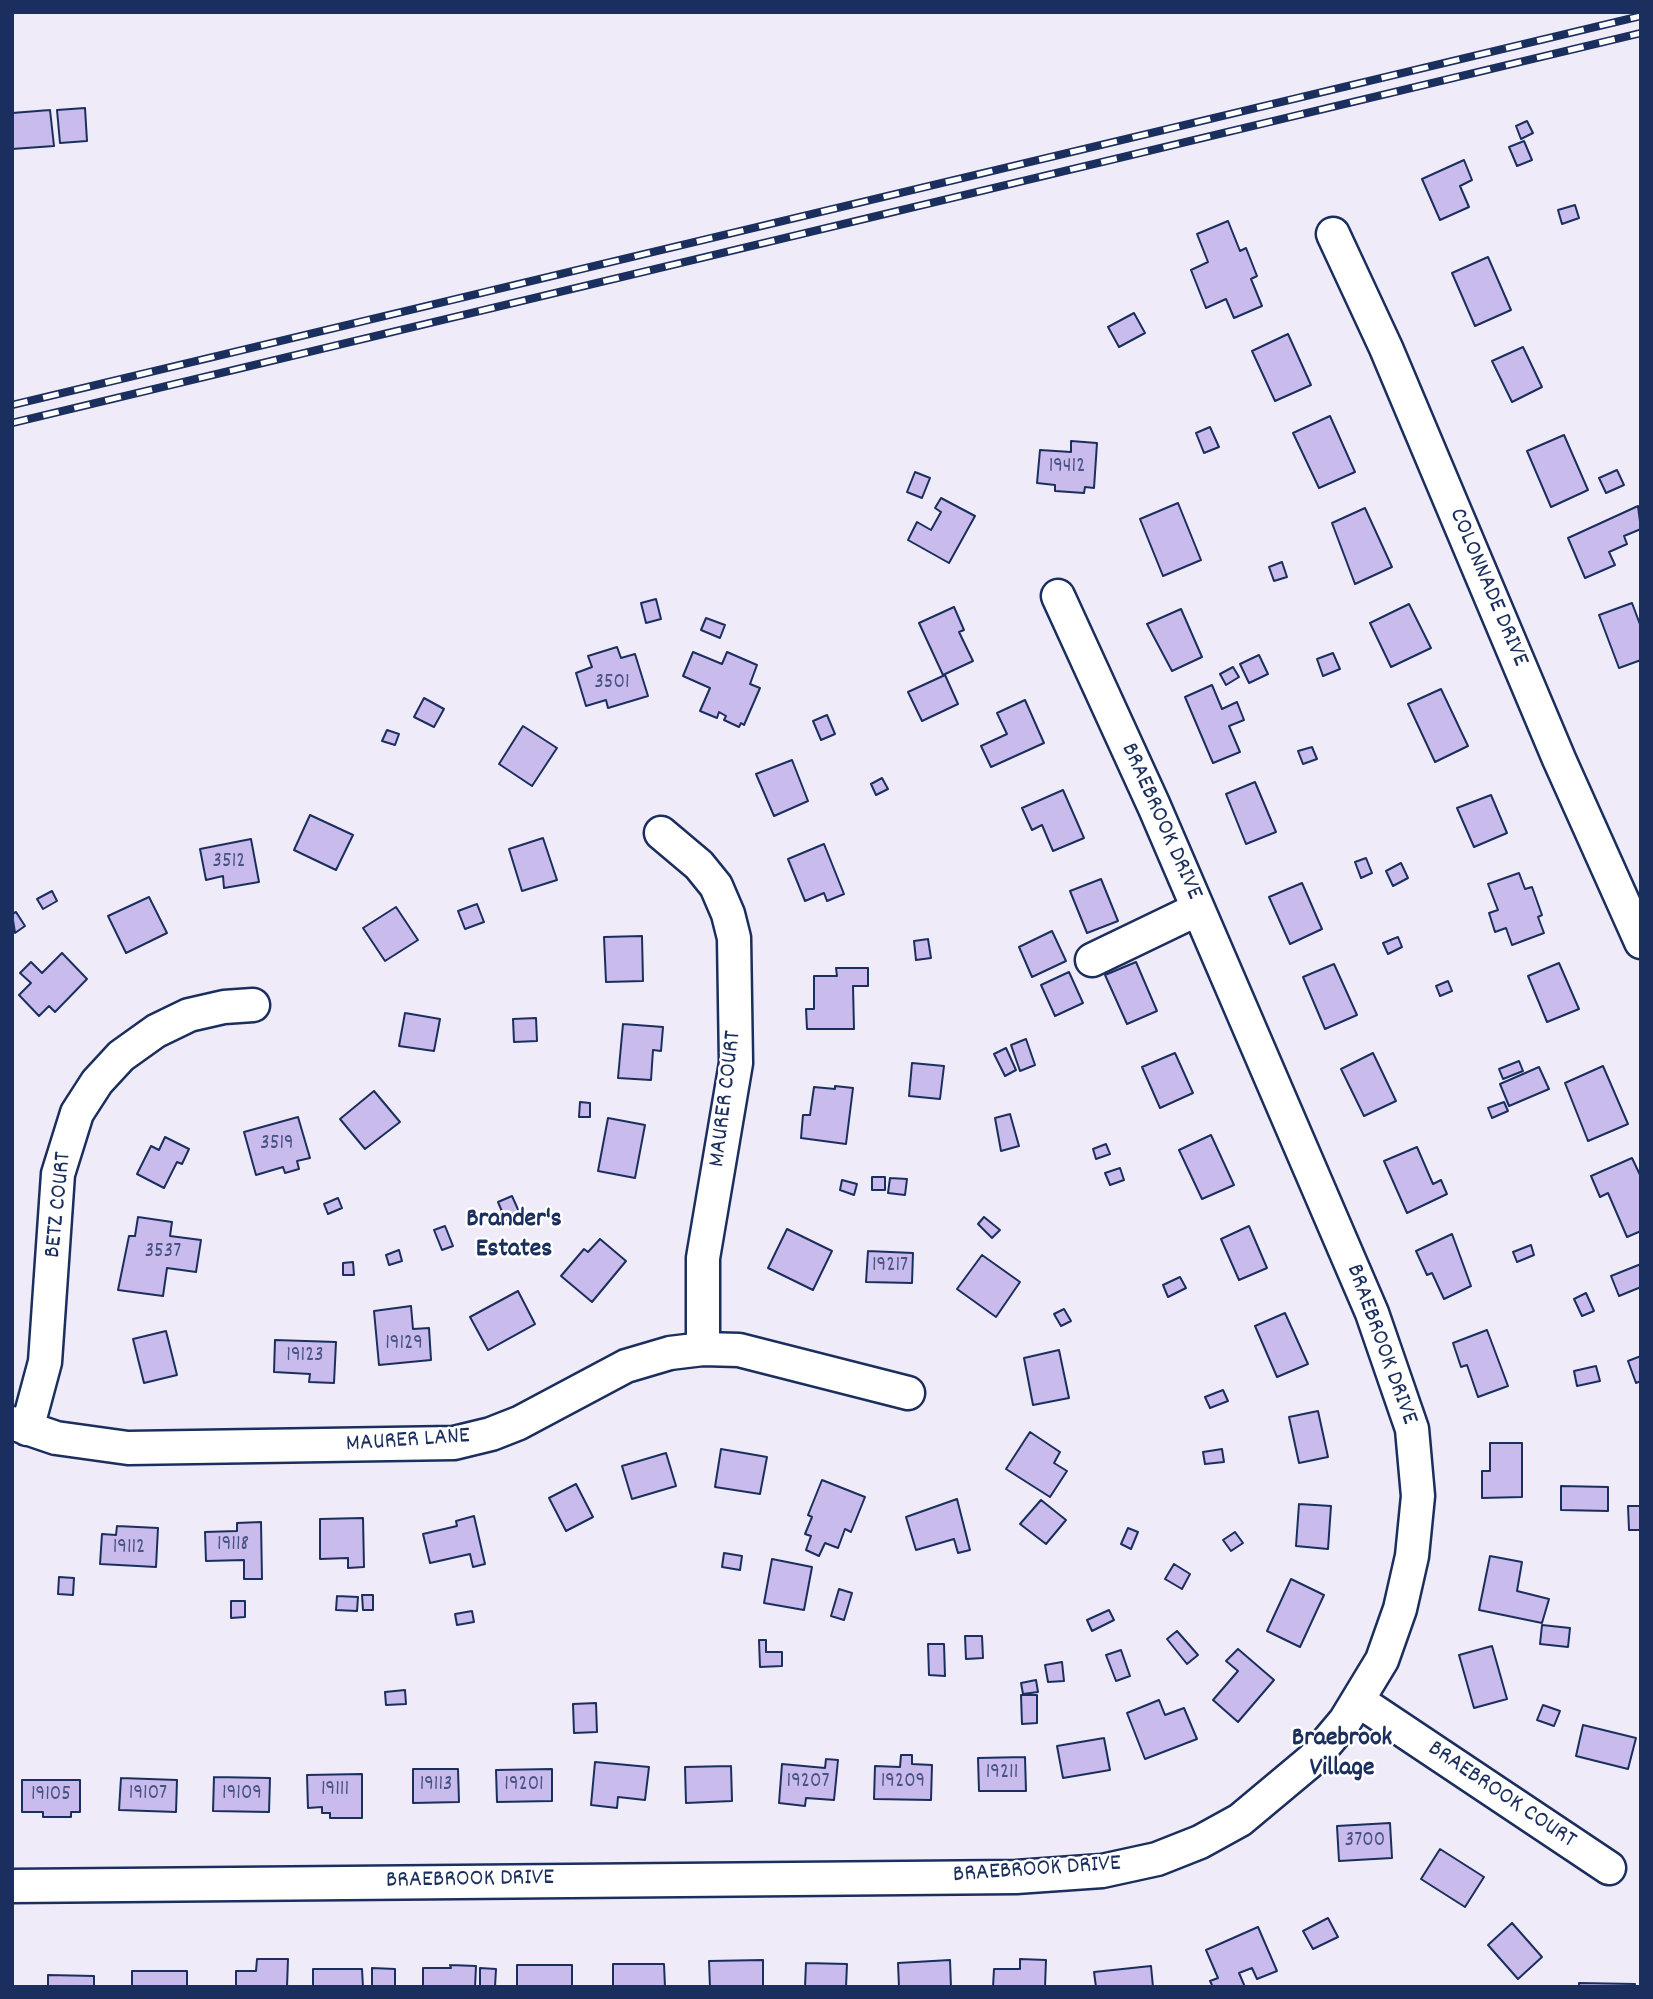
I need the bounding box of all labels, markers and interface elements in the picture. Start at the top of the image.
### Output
house number: 19412 [1049,455,1085,481]
street label: COLONNADE DRIVE [1441,505,1533,671]
house number: 3501 [594,671,630,697]
street label: BRAEBROOK DRIVE [1113,739,1207,905]
house number: 3512 [213,850,245,876]
street label: MAURER COURT [704,1029,750,1169]
house number: 3519 [260,1132,294,1158]
street label: BETZ COURT [40,1151,80,1259]
district label: Brander's Estates [466,1205,562,1266]
house number: 3537 [145,1240,181,1266]
house number: 19217 [872,1254,908,1280]
street label: BRAEBROOK DRIVE [1338,1261,1422,1429]
house number: 19129 [385,1332,423,1358]
house number: 19123 [286,1344,324,1370]
street label: MAURER LANE [345,1423,471,1461]
house number: 19118 [217,1533,249,1559]
house number: 19112 [113,1536,145,1562]
district label: Braebrook Village [1292,1724,1392,1786]
street label: BRAEBROOK COURT [1421,1736,1581,1856]
house number: 19211 [986,1761,1018,1787]
house number: 19207 [787,1770,829,1796]
house number: 19209 [881,1770,925,1796]
house number: 19113 [420,1773,452,1799]
house number: 19201 [504,1773,544,1799]
house number: 19111 [321,1778,349,1804]
house number: 19107 [129,1782,167,1808]
house number: 19109 [222,1782,262,1808]
house number: 19105 [31,1783,71,1809]
house number: 3700 [1345,1829,1385,1855]
street label: BRAEBROOK DRIVE [952,1851,1122,1891]
street label: BRAEBROOK DRIVE [386,1865,554,1897]

